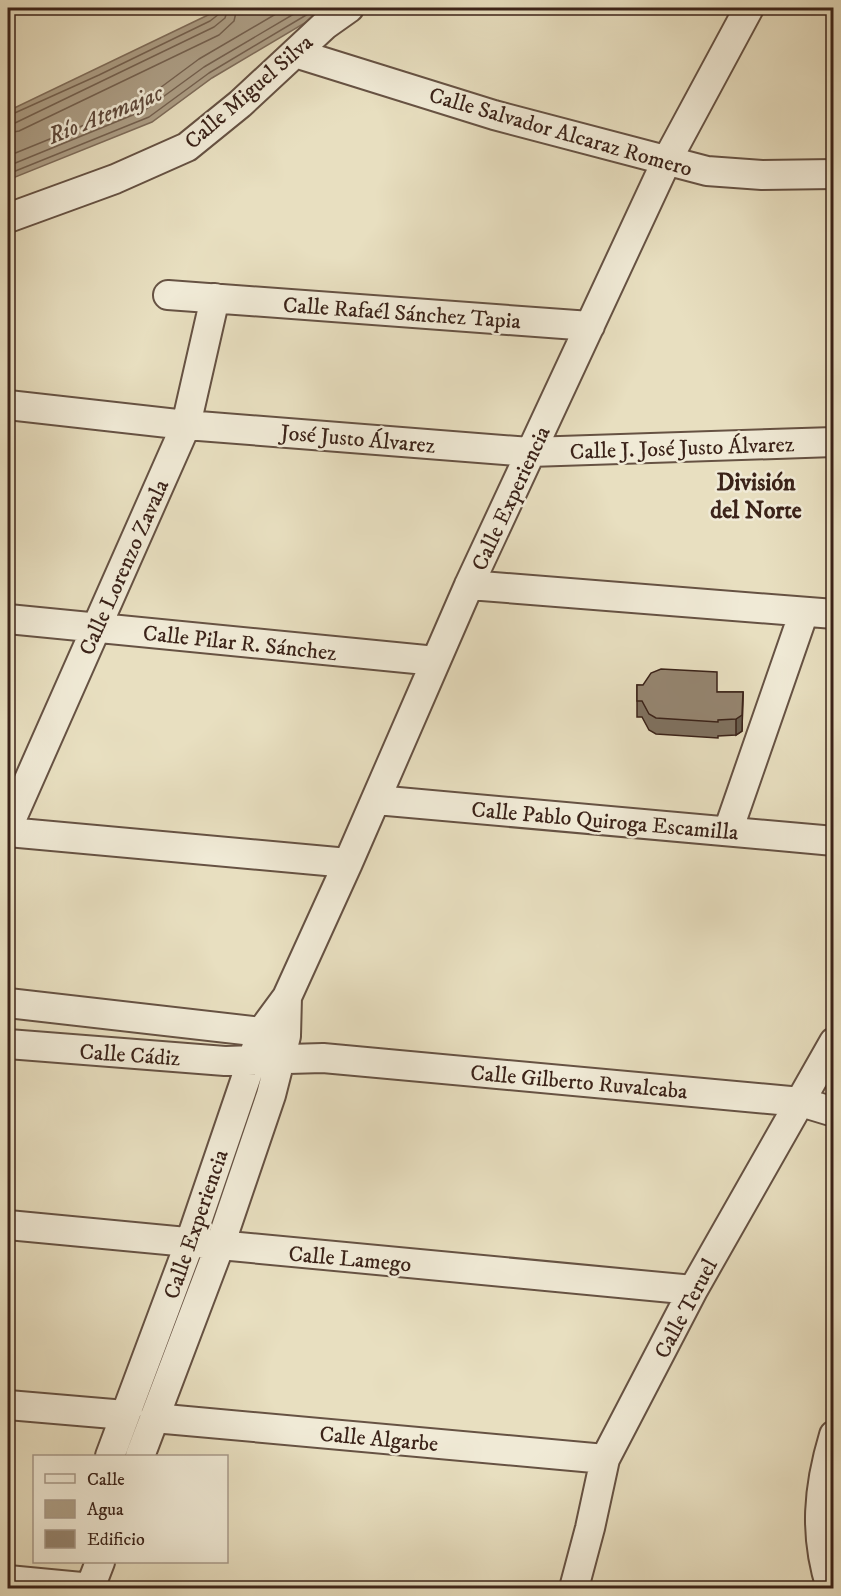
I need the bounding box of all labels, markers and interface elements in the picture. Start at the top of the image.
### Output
street label: Calle Miguel Silva [179,29,319,155]
water label: Río Atemajac [42,78,169,152]
street label: Calle Salvador Alcaraz Romero [426,82,695,183]
street label: Calle Rafaél Sánchez Tapia [282,292,522,335]
street label: José Justo Álvarez [277,418,437,460]
street label: Calle Experiencia [466,421,557,575]
street label: Calle J. José Justo Álvarez [569,430,795,466]
district label: División del Norte [710,468,802,526]
street label: Calle Lorenzo Zavala [73,475,176,660]
street label: Calle Pilar R. Sánchez [142,620,339,667]
street label: Calle Pablo Quiroga Escamilla [470,796,740,847]
street label: Calle Cádiz [79,1039,182,1073]
street label: Calle Gilberto Ruvalcaba [469,1060,689,1105]
street label: Calle Experiencia [158,1146,235,1303]
street label: Calle Lamego [287,1241,412,1278]
street label: Calle Teruel [649,1254,724,1363]
street label: Calle Algarbe [318,1421,439,1458]
legend [33,1455,228,1563]
text: Calle [87,1469,125,1491]
text: Agua [87,1499,124,1521]
text: Edificio [87,1529,145,1551]

